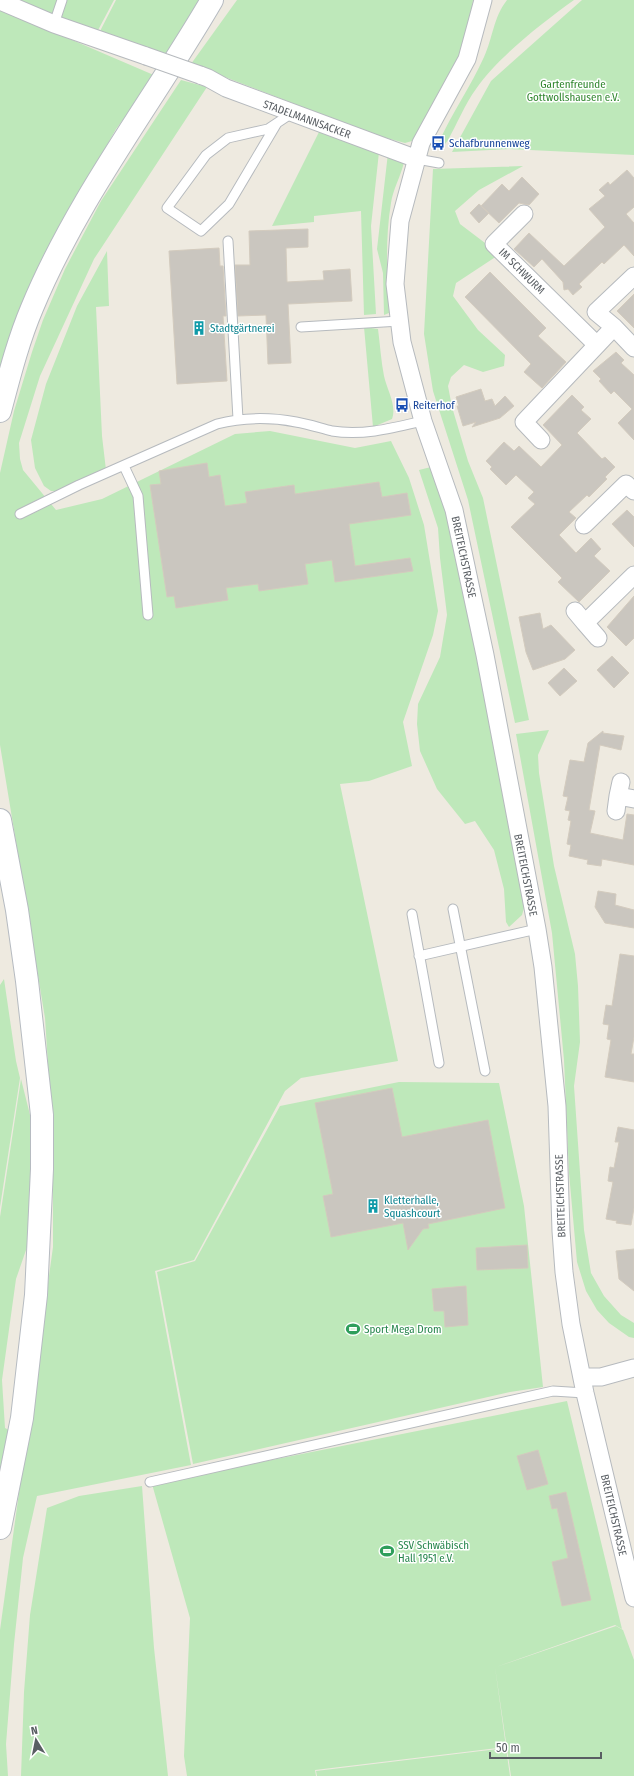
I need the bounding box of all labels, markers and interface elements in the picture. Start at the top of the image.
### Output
park label: Gartenfreunde Gottwollshausen e.V. [527,78,619,104]
street label: STADELMANNSACKER [261,98,352,141]
bus stop icon: Schafbrunnenweg [430,135,446,151]
place label: Schafbrunnenweg [449,137,531,150]
street label: IM SCHWURM [496,246,547,297]
building icon: Stadtgärtnerei [191,320,207,336]
place label: Stadtgärtnerei [210,322,275,335]
bus stop icon: Reiterhof [394,397,410,413]
place label: Reiterhof [413,399,455,412]
street label: BREITEICHSTRASSE [448,515,479,599]
street label: BREITEICHSTRASSE [511,833,540,917]
street label: BREITEICHSTRASSE [553,1154,568,1238]
place label: Kletterhalle, Squashcourt [384,1194,441,1220]
building icon: Kletterhalle, Squashcourt [365,1198,381,1214]
sports icon: Sport Mega Drom [345,1321,361,1337]
place label: Sport Mega Drom [364,1323,441,1336]
street label: BREITEICHSTRASSE [598,1473,629,1557]
place label: SSV Schwäbisch Hall 1951 e.V. [398,1539,469,1565]
sports icon: SSV Schwäbisch Hall 1951 e.V. [379,1543,395,1559]
north arrow [16,1720,56,1760]
text: N [30,1724,39,1738]
scale bar [490,1734,601,1760]
text: 50 m [496,1741,520,1755]

